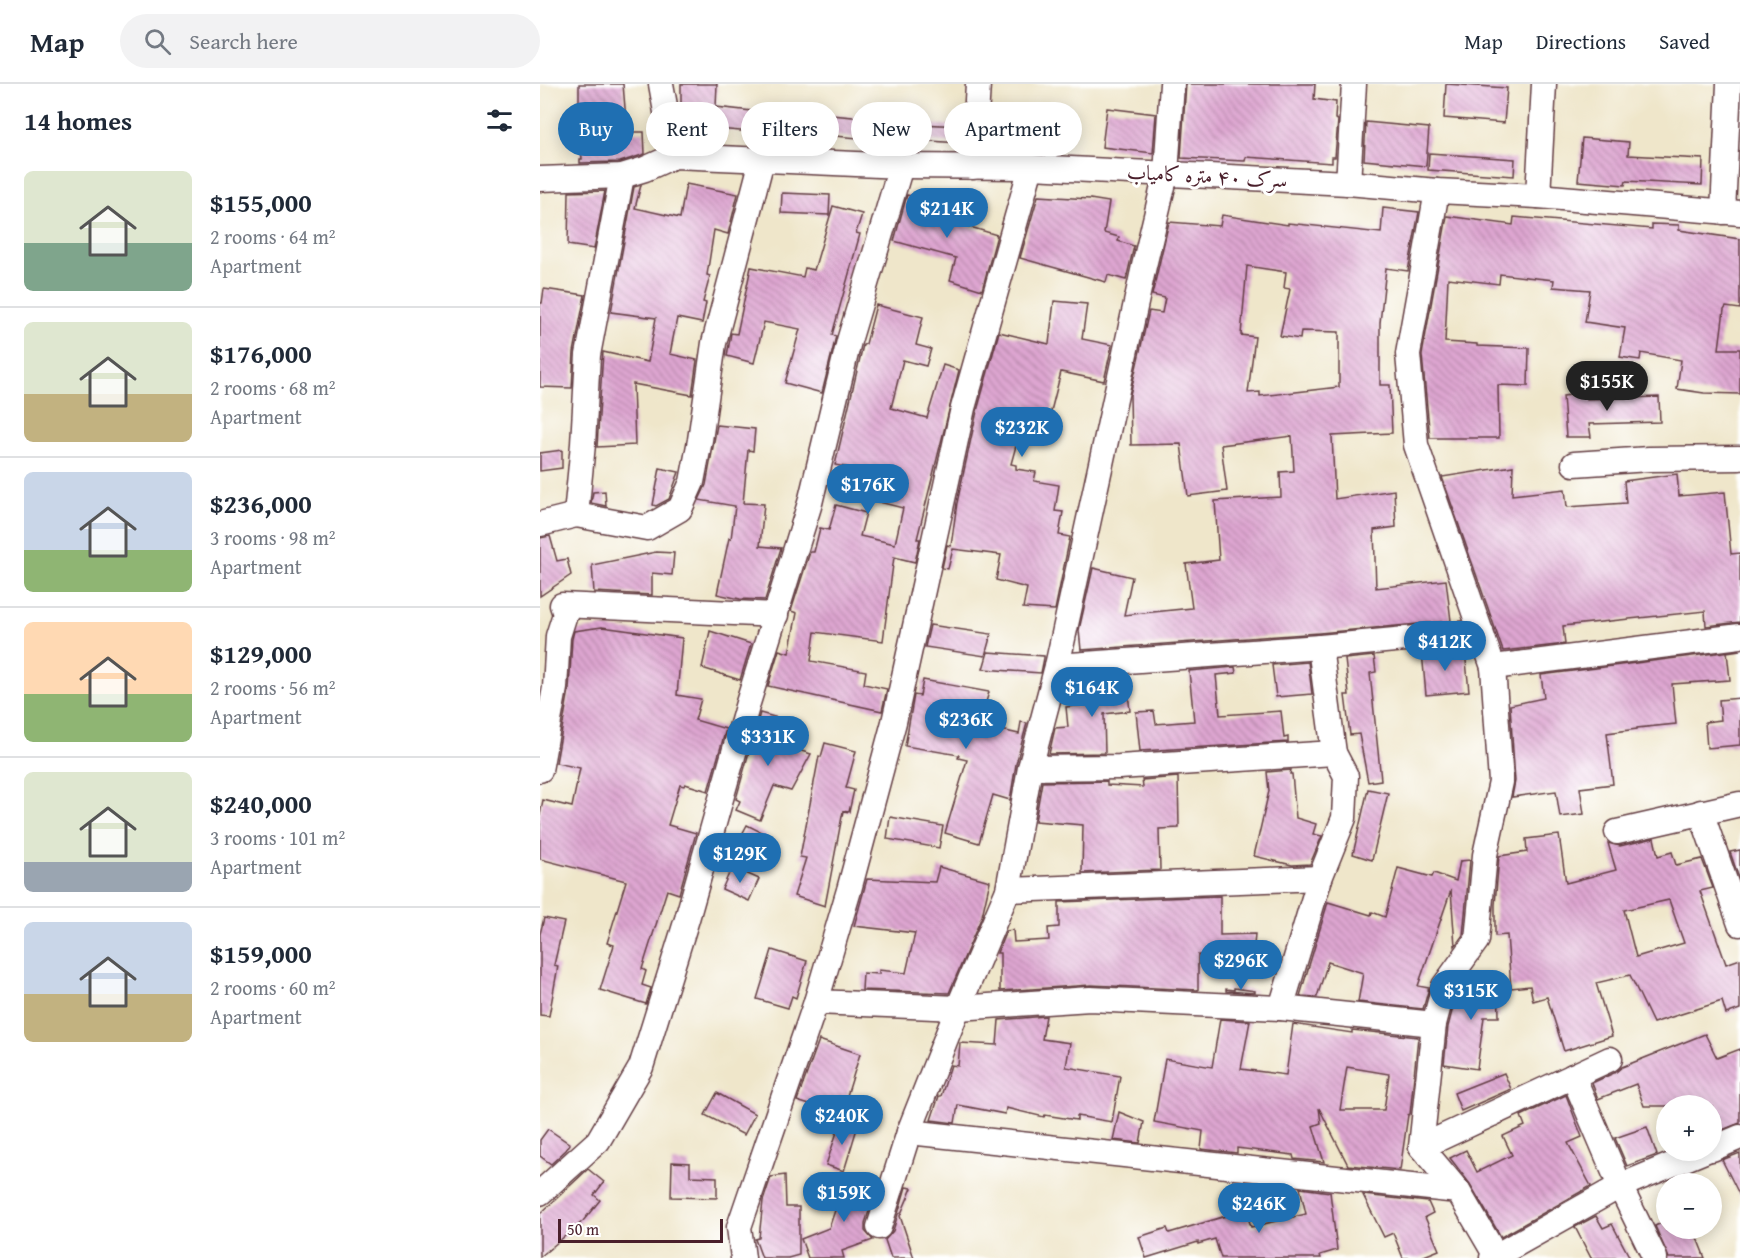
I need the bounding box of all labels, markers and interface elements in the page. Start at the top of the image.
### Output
search box [120,14,540,68]
text: Map [30,21,84,62]
icon: search [141,25,174,58]
text: Search here [189,25,298,57]
text: Map [1464,26,1503,57]
text: Directions [1536,26,1626,57]
text: Saved [1659,26,1710,57]
text: 14 homes [24,101,132,140]
chip: Buy [558,102,634,156]
chip: Rent [646,102,729,156]
chip: Filters [741,102,839,156]
chip: New [851,102,932,156]
chip: Apartment [944,102,1082,156]
icon: filters [483,104,516,137]
street label: سرک ۴۰ متره کامیاب [1126,156,1288,195]
text: $155,000 [210,183,312,222]
pin: $214K [905,188,989,239]
text: $214K [920,193,974,222]
icon: home [72,195,144,267]
text: 2 rooms · 64 m² [210,222,336,251]
text: Apartment [210,251,302,280]
text: $176,000 [210,334,312,373]
icon: home [72,346,144,418]
pin: $155K [1565,361,1649,412]
text: $155K [1580,366,1634,395]
text: 2 rooms · 68 m² [210,373,336,402]
text: Apartment [210,402,302,431]
pin: $232K [980,407,1064,458]
text: $232K [995,412,1049,441]
pin: $176K [826,464,910,515]
text: $176K [841,469,895,498]
text: $236,000 [210,484,312,523]
icon: home [72,496,144,568]
text: 3 rooms · 98 m² [210,523,336,552]
text: Apartment [210,552,302,581]
pin: $412K [1403,621,1487,672]
text: $412K [1418,626,1472,655]
text: $129,000 [210,634,312,673]
icon: home [72,646,144,718]
pin: $164K [1050,667,1134,718]
text: $164K [1065,672,1119,701]
text: 2 rooms · 56 m² [210,673,336,702]
pin: $236K [924,699,1008,750]
text: Apartment [210,702,302,731]
text: $236K [939,704,993,733]
pin: $331K [726,716,810,767]
text: $331K [741,721,795,750]
text: $240,000 [210,784,312,823]
icon: home [72,796,144,868]
text: 3 rooms · 101 m² [210,823,345,852]
pin: $129K [698,833,782,884]
text: $129K [713,838,767,867]
text: Apartment [210,852,302,881]
text: $159,000 [210,934,312,973]
pin: $296K [1199,940,1283,991]
text: $296K [1214,945,1268,974]
icon: home [72,946,144,1018]
pin: $315K [1429,970,1513,1021]
text: 2 rooms · 60 m² [210,973,336,1002]
text: $315K [1444,975,1498,1004]
text: Apartment [210,1002,302,1031]
pin: $240K [800,1095,884,1146]
map controls [1656,1095,1722,1239]
button: + [1656,1095,1722,1161]
text: $240K [815,1100,869,1129]
pin: $159K [802,1172,886,1223]
button: − [1656,1173,1722,1239]
text: $159K [817,1177,871,1206]
pin: $246K [1217,1183,1301,1234]
text: $246K [1232,1188,1286,1217]
scale bar [558,1216,723,1244]
text: 50 m [567,1217,599,1241]

